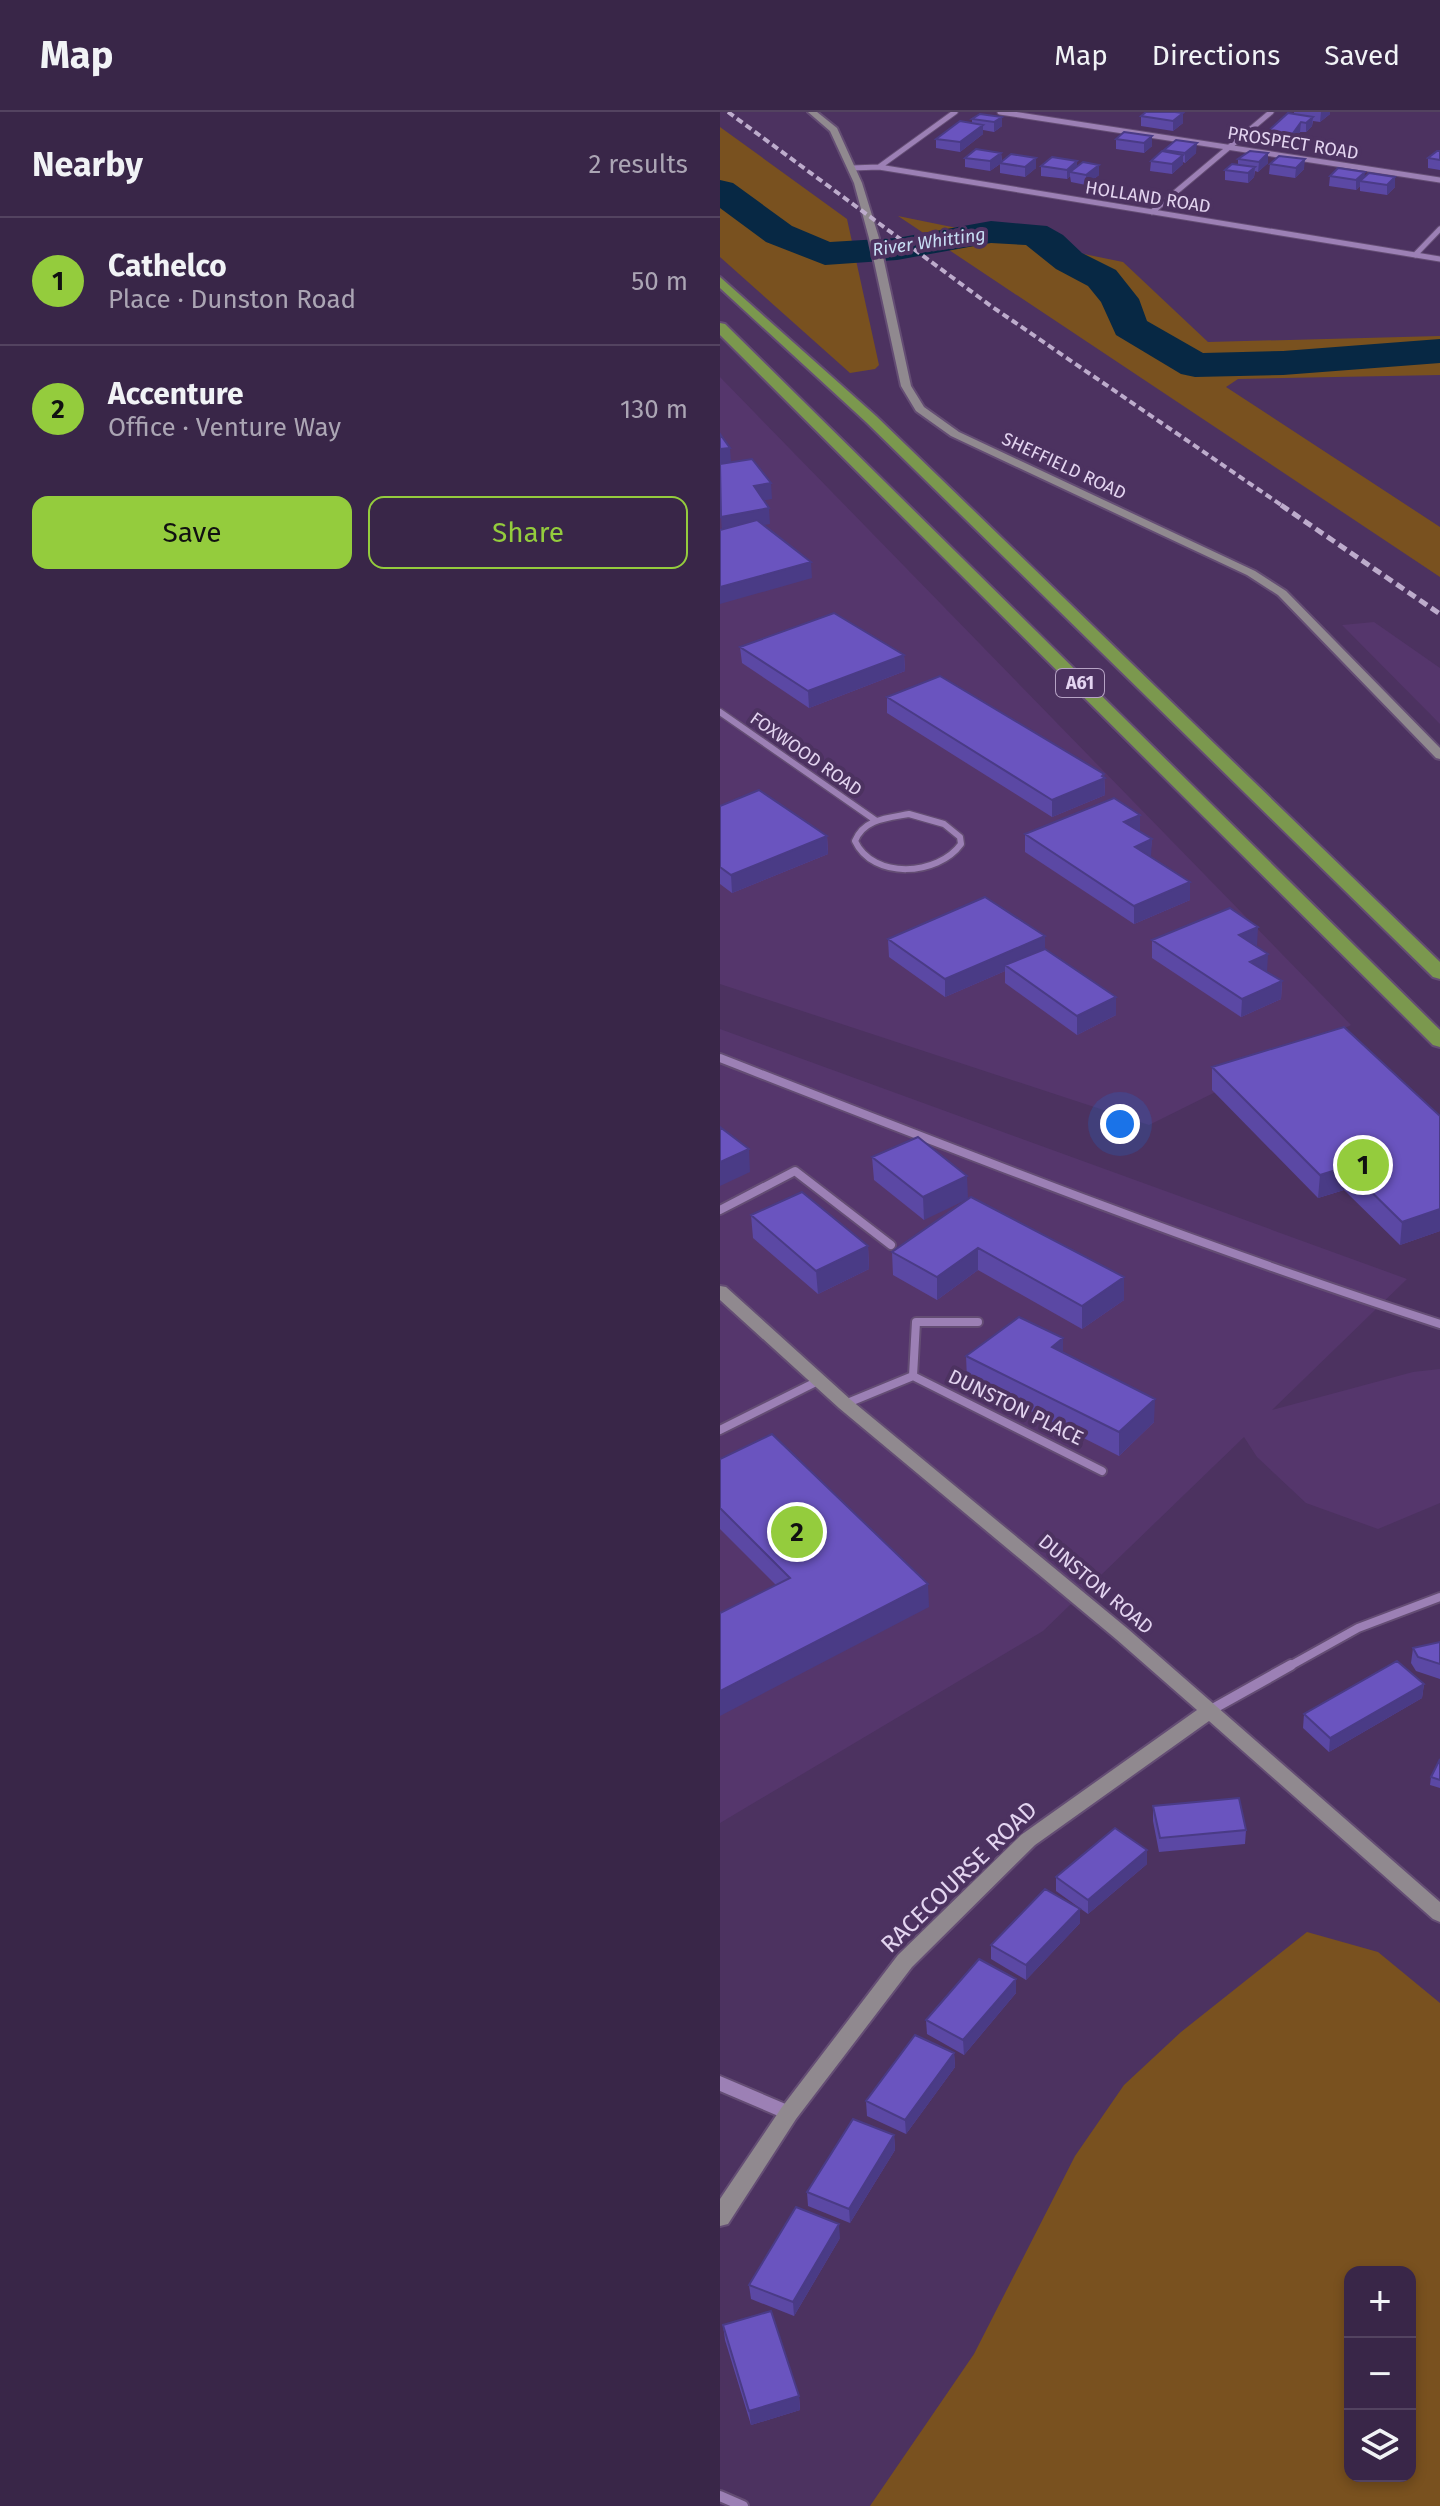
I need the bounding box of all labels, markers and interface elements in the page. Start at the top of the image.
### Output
text: Map [40,32,113,78]
text: Map [1054,39,1108,72]
text: Directions [1152,39,1280,72]
text: Saved [1324,39,1400,72]
street label: PROSPECT ROAD [1226,122,1360,164]
text: Nearby [32,144,143,185]
text: 2 results [588,149,688,180]
street label: HOLLAND ROAD [1084,176,1212,218]
water label: River Whitting [871,223,987,261]
text: Cathelco [108,248,227,284]
text: 1 [52,266,64,297]
text: 50 m [631,266,688,297]
text: Place · Dunston Road [108,284,356,315]
text: Accenture [108,376,244,412]
text: 2 [51,394,65,425]
text: 130 m [620,394,688,425]
text: Office · Venture Way [108,412,341,443]
street label: SHEFFIELD ROAD [998,428,1130,504]
button: Save [32,496,352,569]
button: Share [368,496,688,569]
road number: A61 [1056,669,1104,697]
street label: FOXWOOD ROAD [746,707,866,801]
your location [1100,1104,1140,1144]
pin: 1 [1337,1135,1389,1195]
street label: DUNSTON PLACE [944,1364,1088,1450]
pin: 2 [771,1502,823,1562]
street label: DUNSTON ROAD [1034,1529,1158,1639]
street label: RACECOURSE ROAD [875,1795,1043,1959]
map controls [1344,2266,1416,2482]
button: + [1344,2266,1416,2338]
button: − [1344,2338,1416,2410]
button: layers [1344,2410,1416,2482]

